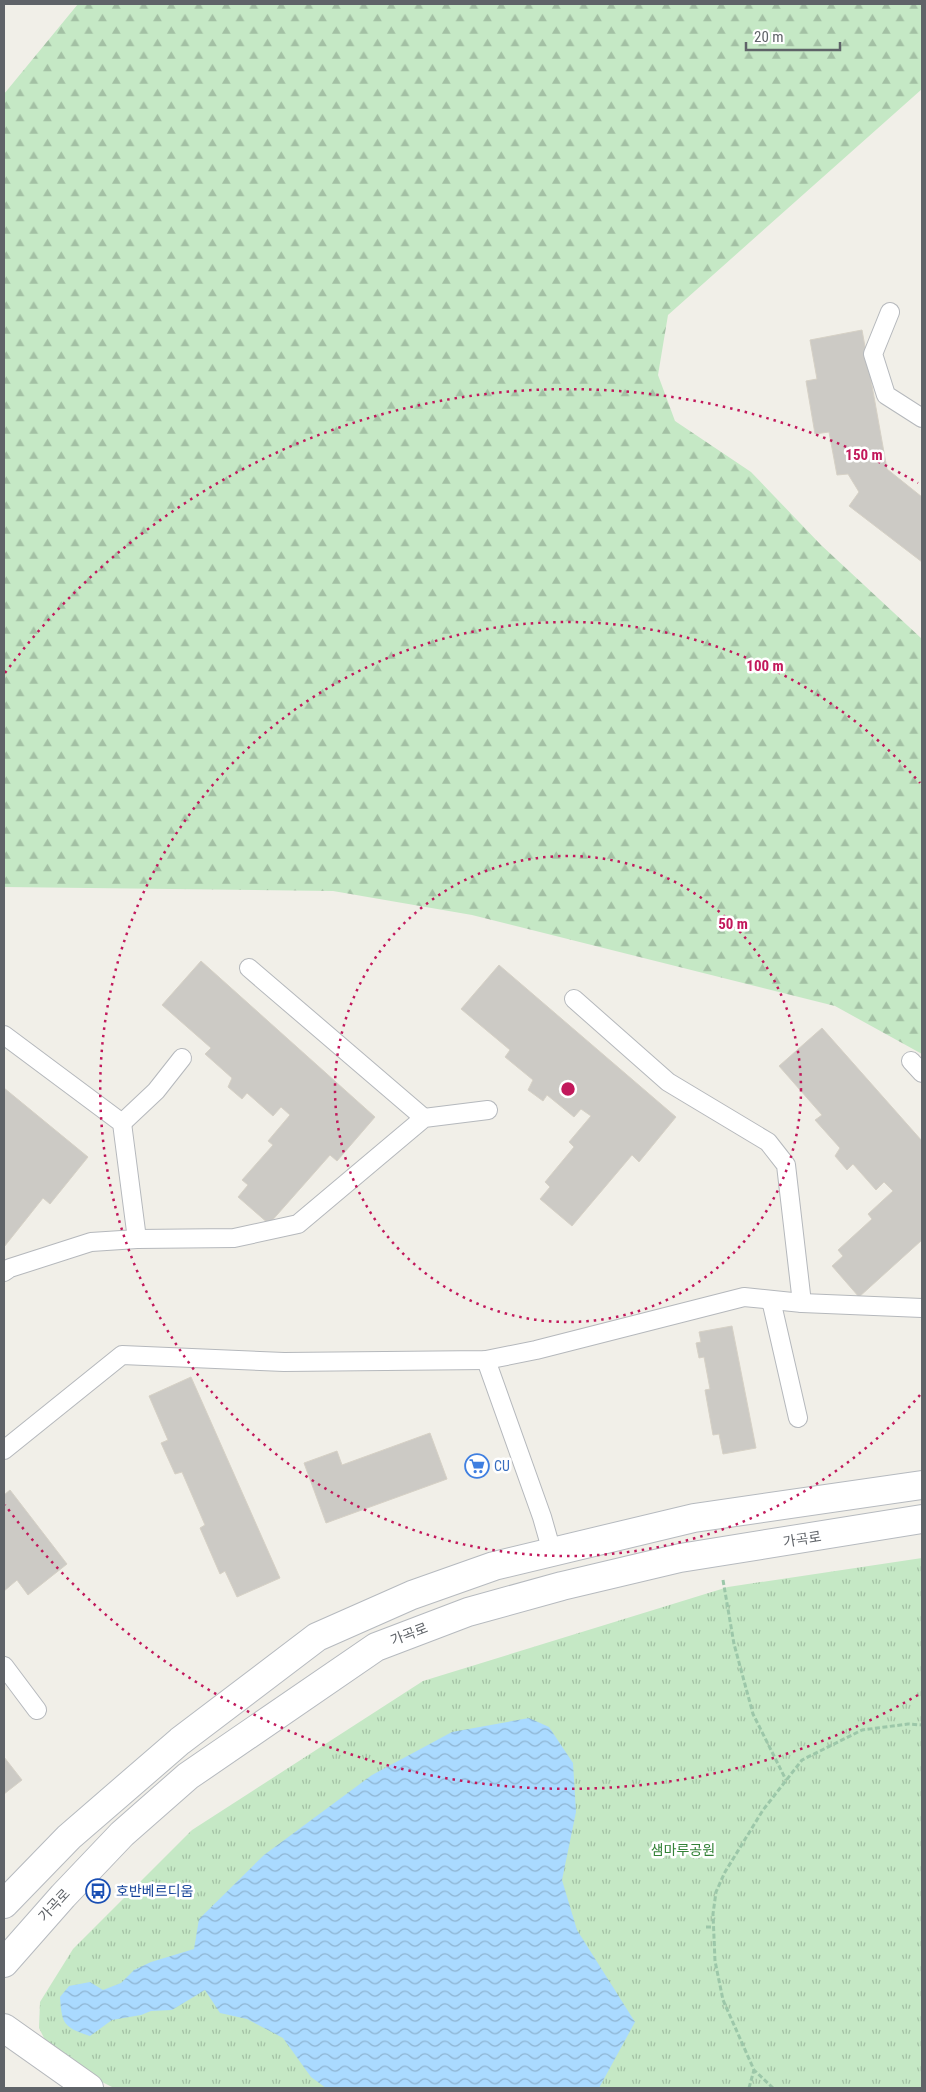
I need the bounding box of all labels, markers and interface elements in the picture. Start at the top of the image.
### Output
scale bar [746,20,840,52]
text: 20 m [754,28,784,46]
text: 150 m [845,446,883,464]
text: 100 m [746,657,784,675]
text: 50 m [718,915,748,933]
centre of rings [559,1080,577,1098]
supermarket icon: CU [464,1453,490,1479]
place label: CU [494,1458,510,1474]
street label: 가곡로 [782,1528,822,1550]
street label: 가곡로 [388,1620,430,1648]
park label: 샘마루공원 [651,1842,715,1858]
bus stop icon: 호반베르디움 [85,1878,111,1904]
place label: 호반베르디움 [116,1883,193,1899]
street label: 가곡로 [35,1885,73,1925]

